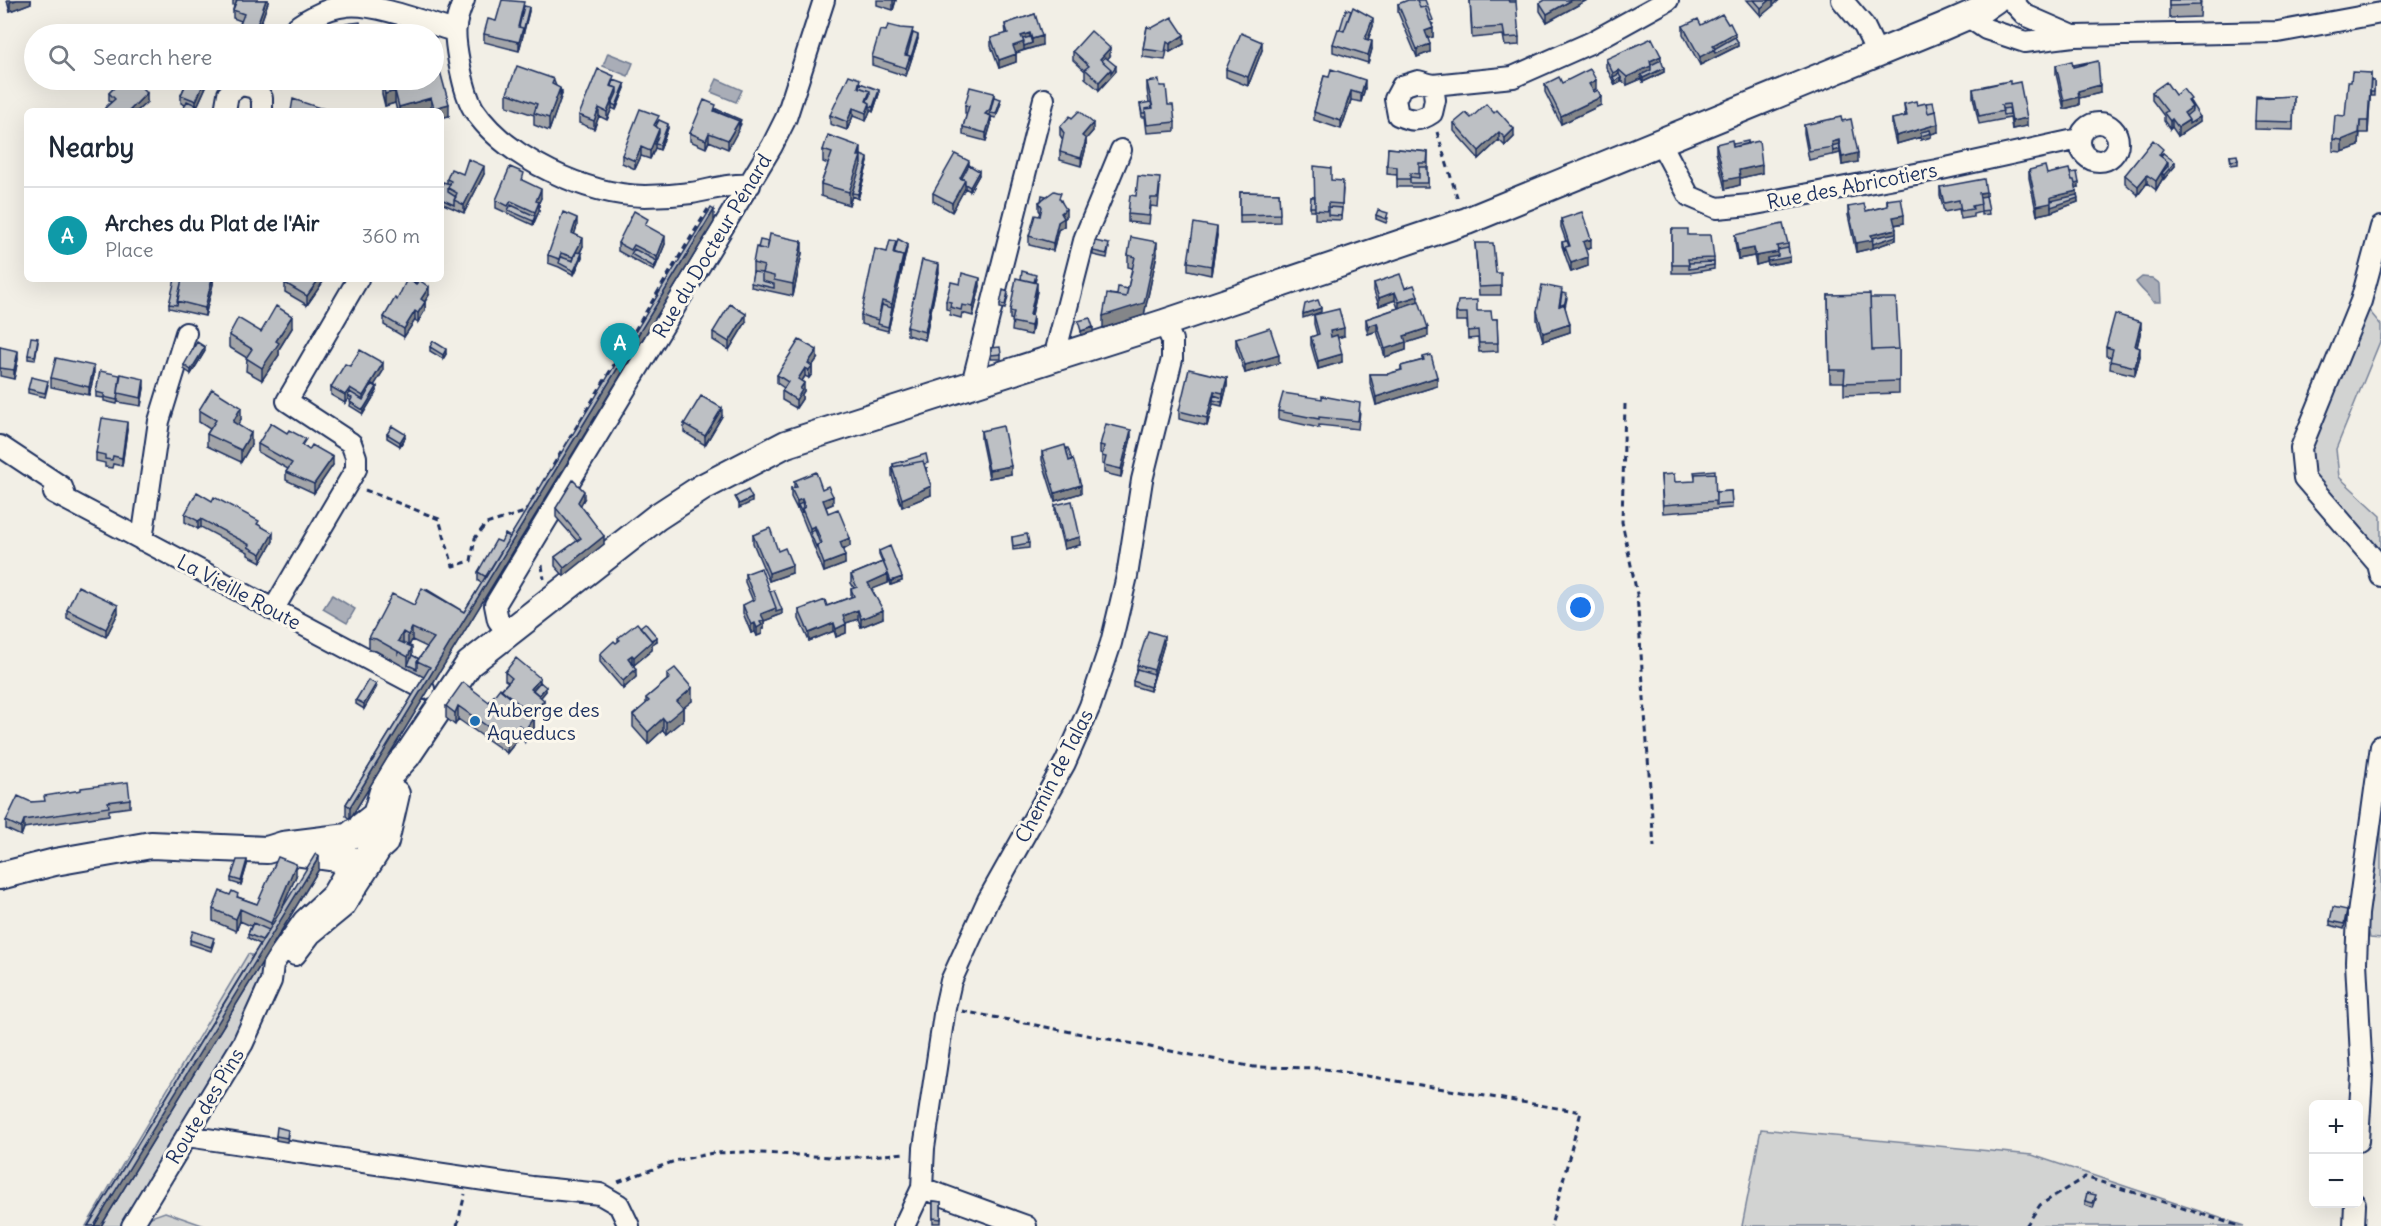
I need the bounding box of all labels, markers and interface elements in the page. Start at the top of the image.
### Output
search box [24,24,444,90]
icon: search [45,41,78,74]
text: Search here [93,43,212,71]
text: Nearby [48,131,134,164]
street label: Rue du Docteur Pénard [647,149,777,342]
street label: Rue des Abricotiers [1765,157,1939,214]
text: Arches du Plat de l'Air [105,209,320,237]
text: A [61,223,74,248]
text: 360 m [362,223,420,248]
text: Place [105,237,153,262]
pin: A [600,324,640,373]
street label: La Vieille Route [173,548,305,635]
your location [1566,593,1595,622]
place label: Auberge des Aqueducs [487,697,600,745]
street label: Chemin de Talas [1009,705,1098,847]
marker: Auberge des Aqueducs [468,714,482,728]
street label: Route des Pins [160,1043,249,1168]
map controls [2309,1100,2363,1208]
button: + [2309,1100,2363,1154]
button: − [2309,1154,2363,1208]

